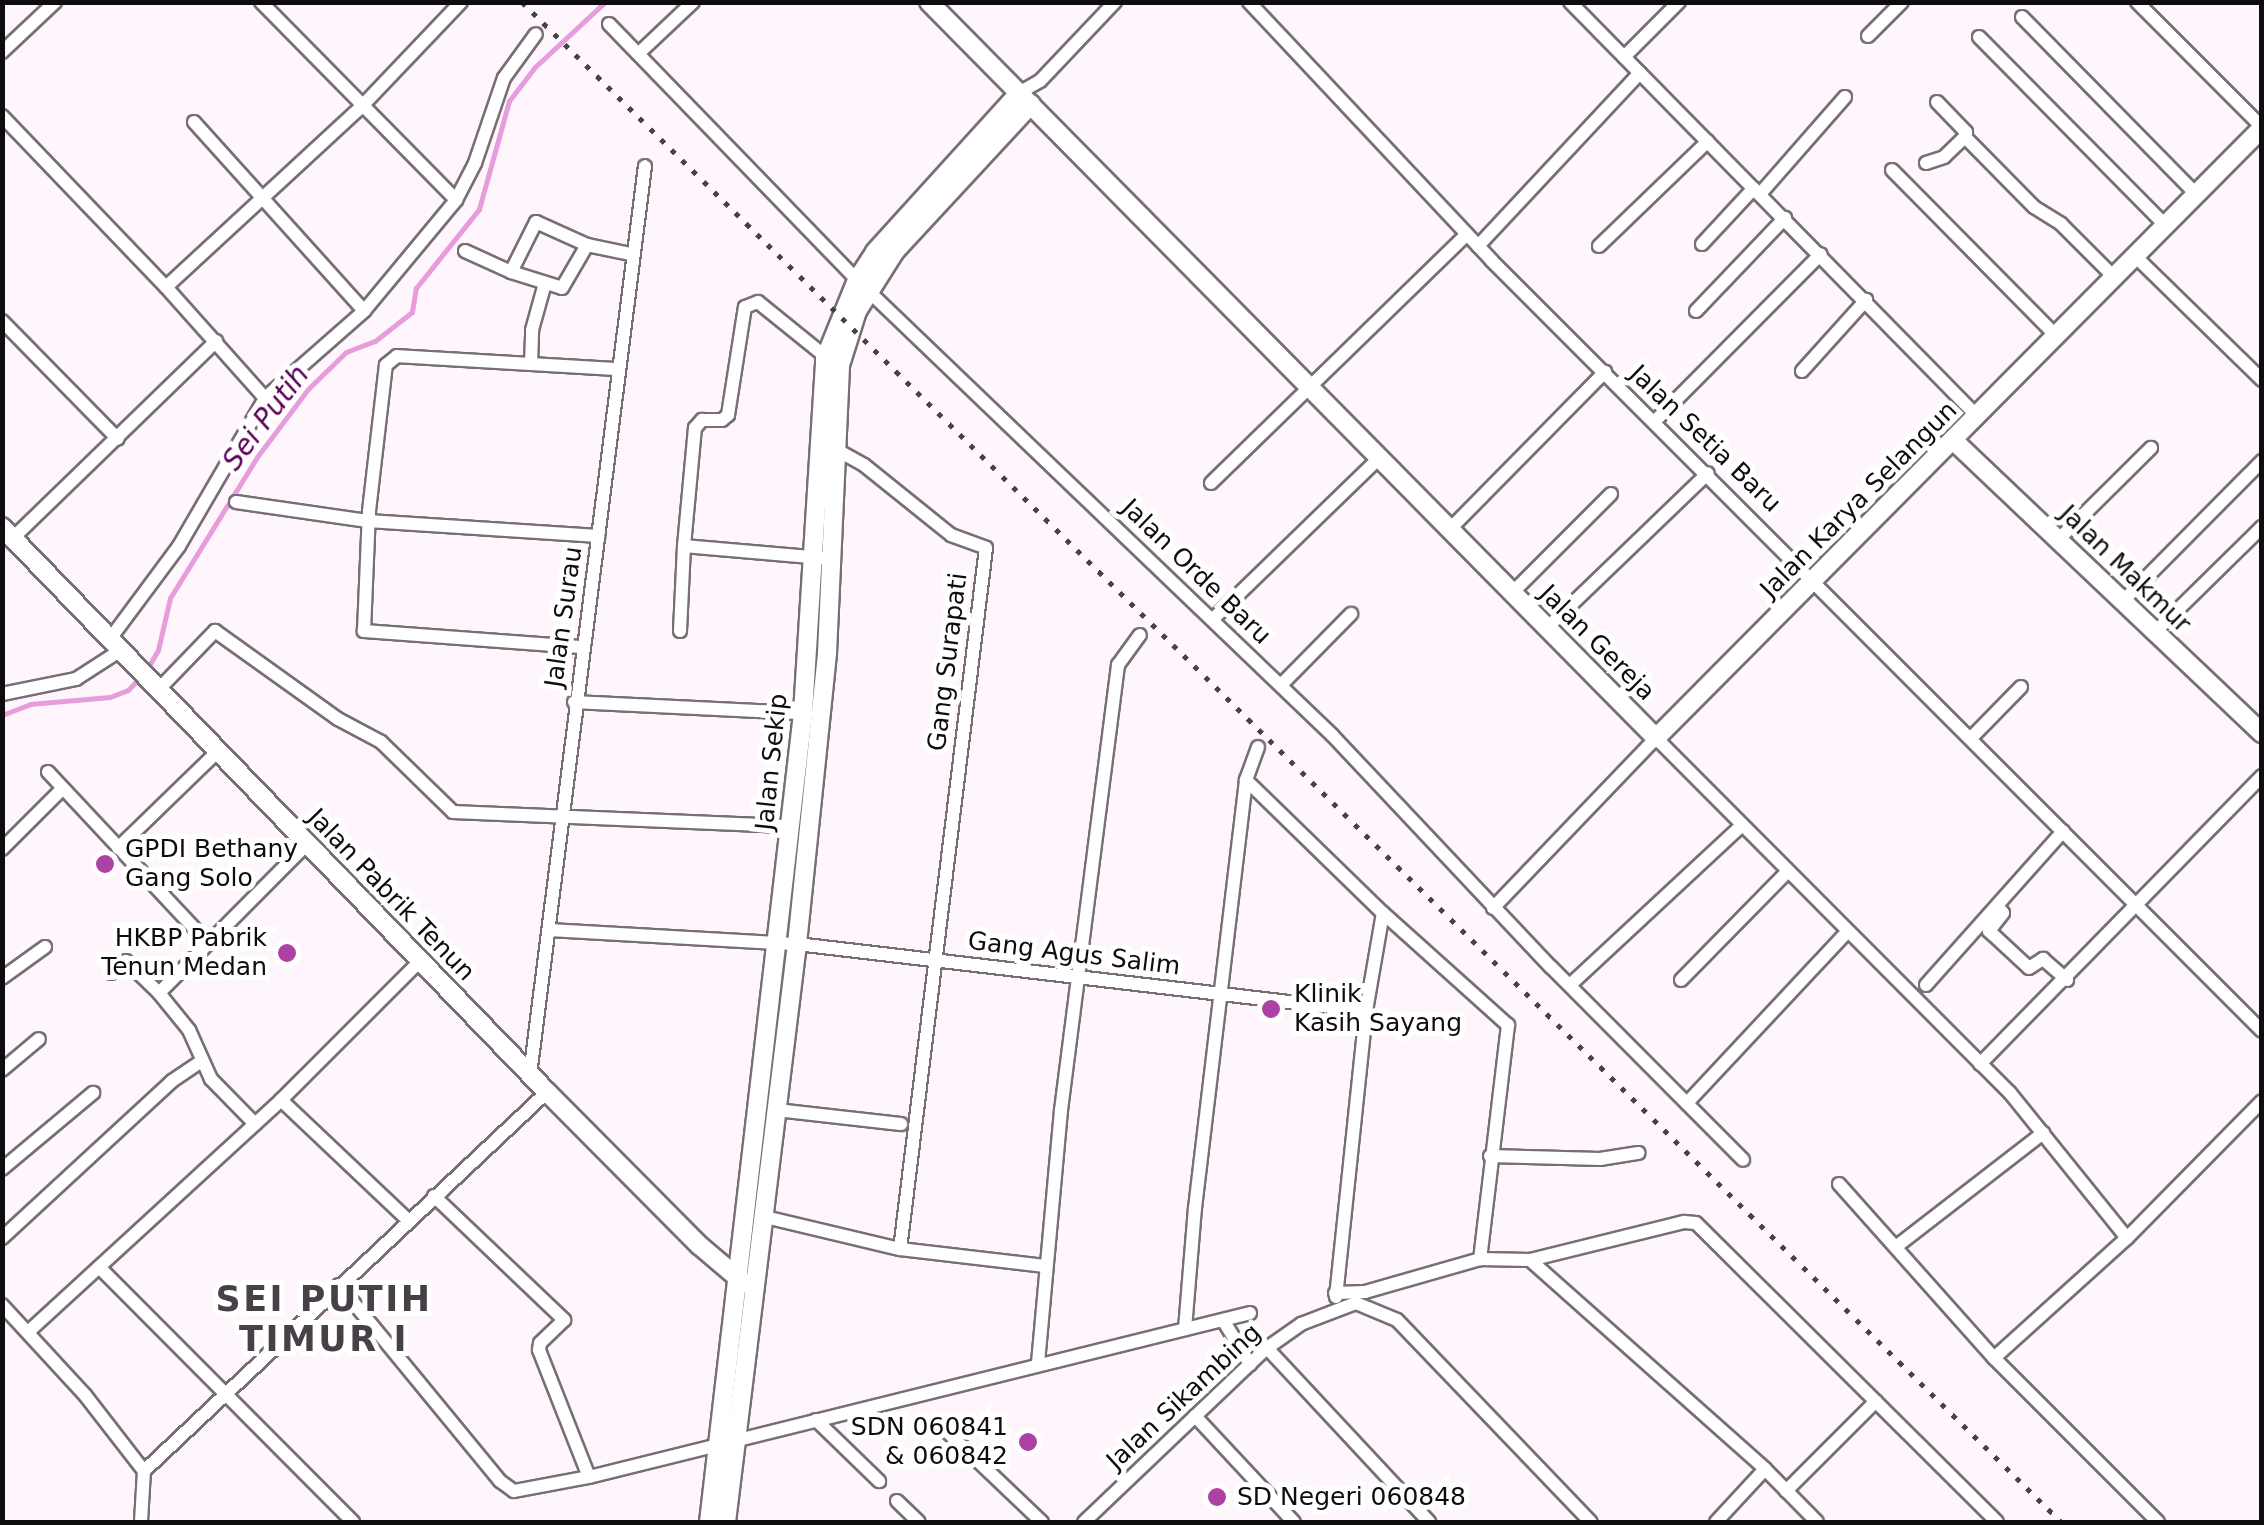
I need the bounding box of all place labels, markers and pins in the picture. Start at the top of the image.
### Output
place label: GPDI Bethany Gang Solo [125,835,298,894]
marker: GPDI Bethany Gang Solo [94,853,116,875]
place label: HKBP Pabrik Tenun Medan [101,924,267,983]
marker: HKBP Pabrik Tenun Medan [276,942,298,964]
place label: Klinik Kasih Sayang [1294,980,1462,1039]
marker: Klinik Kasih Sayang [1258,996,1284,1022]
place label: SDN 060841 & 060842 [851,1413,1008,1472]
marker: SDN 060841 & 060842 [1017,1431,1039,1453]
place label: SD Negeri 060848 [1237,1482,1466,1512]
marker: SD Negeri 060848 [1206,1486,1228,1508]

